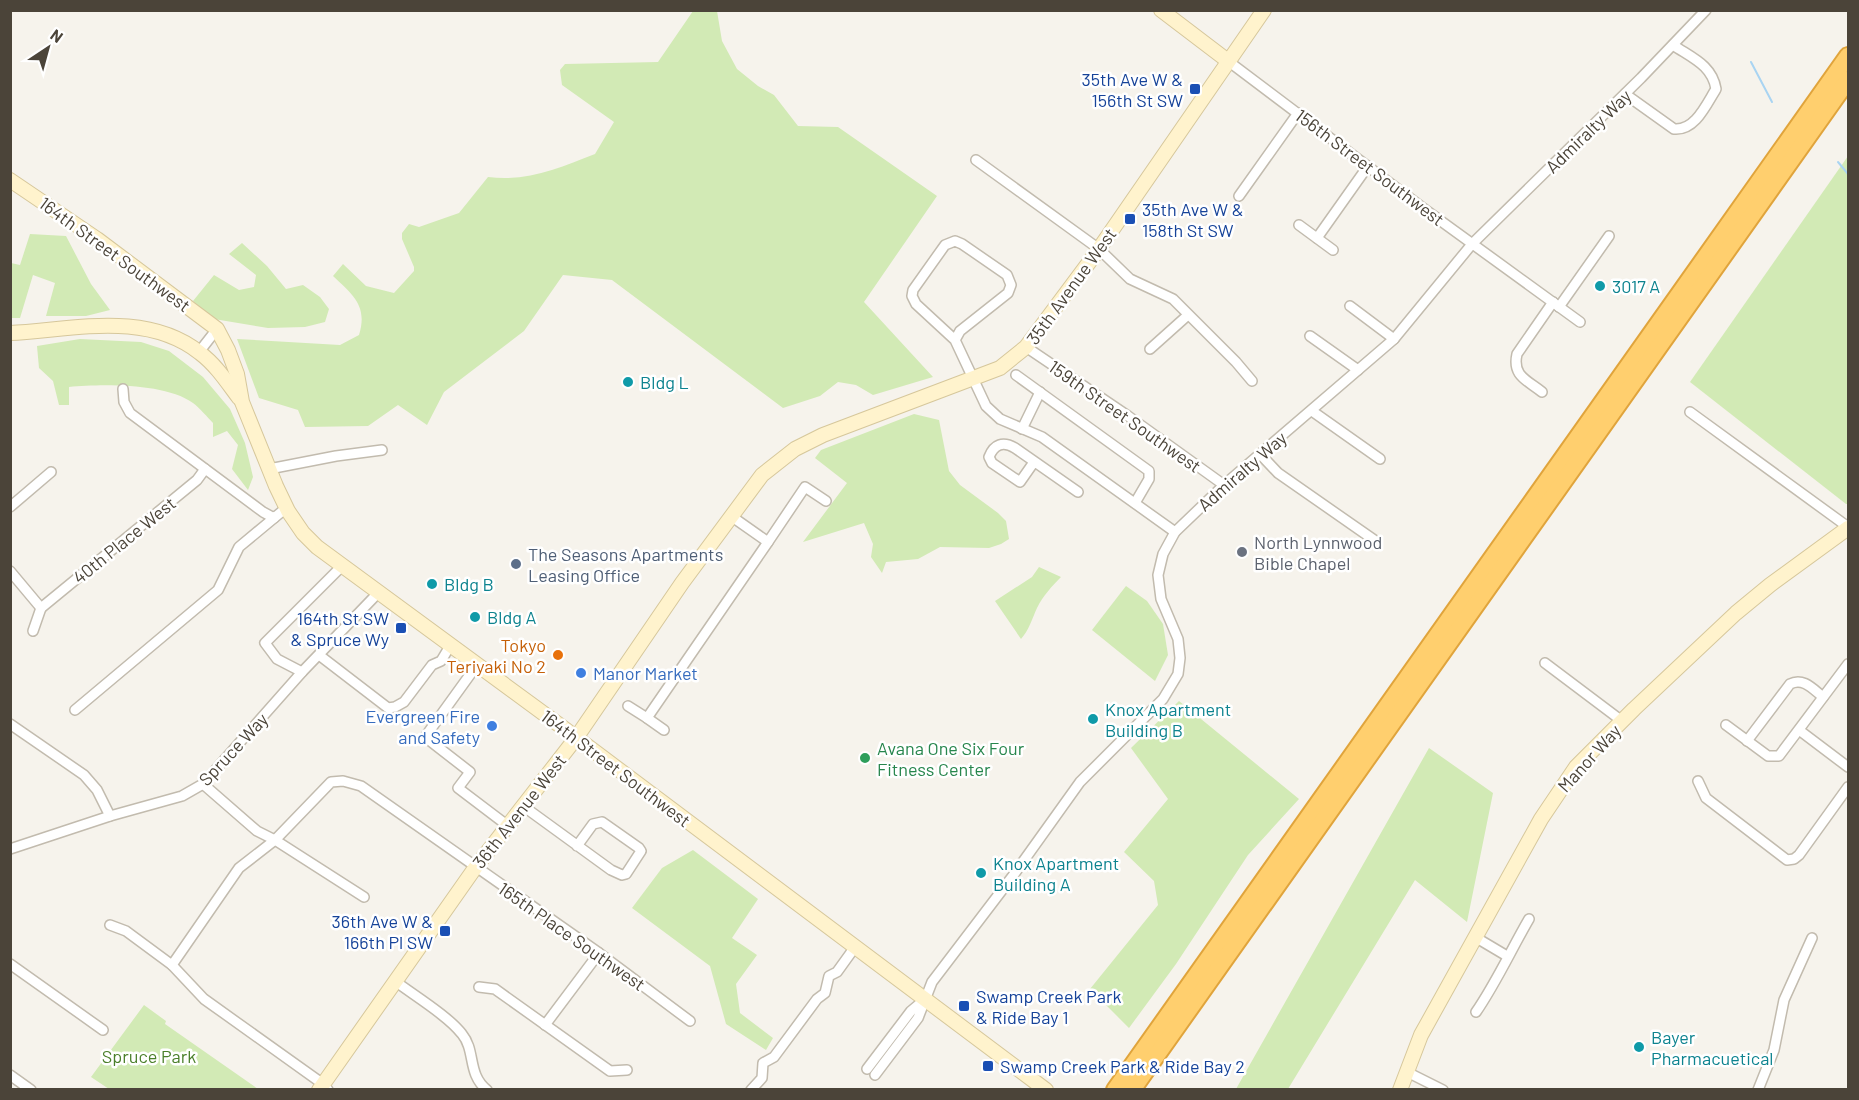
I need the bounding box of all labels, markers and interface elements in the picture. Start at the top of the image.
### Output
north arrow [18,18,78,78]
text: N [47,25,67,46]
place label: 35th Ave W & 156th St SW [1082,68,1183,111]
marker: 35th Ave W & 156th St SW [1188,82,1202,96]
street label: Admiralty Way [1541,85,1635,177]
street label: 156th Street Southwest [1291,104,1449,230]
street label: 164th Street Southwest [35,192,195,316]
place label: 35th Ave W & 158th St SW [1142,198,1243,241]
marker: 35th Ave W & 158th St SW [1123,212,1137,226]
street label: 35th Avenue West [1021,223,1121,349]
place label: 3017 A [1612,275,1660,297]
marker: 3017 A [1593,279,1607,293]
street label: 159th Street Southwest [1045,355,1205,477]
place label: Bldg L [640,371,689,393]
marker: Bldg L [621,375,635,389]
street label: Admiralty Way [1193,426,1291,516]
street label: 40th Place West [68,492,180,588]
place label: North Lynnwood Bible Chapel [1254,531,1382,574]
place label: The Seasons Apartments Leasing Office [528,543,723,586]
marker: North Lynnwood Bible Chapel [1235,545,1249,559]
marker: The Seasons Apartments Leasing Office [509,557,523,571]
place label: Bldg B [444,573,494,595]
marker: Bldg B [425,577,439,591]
place label: Bldg A [487,606,536,628]
place label: 164th St SW & Spruce Wy [290,607,389,650]
marker: Bldg A [468,610,482,624]
marker: 164th St SW & Spruce Wy [394,621,408,635]
place label: Tokyo Teriyaki No 2 [447,634,546,677]
marker: Tokyo Teriyaki No 2 [551,648,565,662]
place label: Manor Market [593,662,698,684]
marker: Manor Market [574,666,588,680]
place label: Knox Apartment Building B [1105,698,1231,741]
place label: Evergreen Fire and Safety [365,705,480,748]
street label: 164th Street Southwest [537,705,695,831]
street label: Spruce Way [194,708,272,790]
marker: Knox Apartment Building B [1086,712,1100,726]
marker: Evergreen Fire and Safety [485,719,499,733]
street label: Manor Way [1553,719,1625,797]
place label: Avana One Six Four Fitness Center [877,737,1025,780]
street label: 36th Avenue West [468,750,570,872]
marker: Avana One Six Four Fitness Center [858,751,872,765]
place label: Knox Apartment Building A [993,852,1119,895]
marker: Knox Apartment Building A [974,866,988,880]
street label: 165th Place Southwest [494,877,650,995]
place label: 36th Ave W & 166th Pl SW [331,910,433,953]
marker: 36th Ave W & 166th Pl SW [438,924,452,938]
place label: Swamp Creek Park & Ride Bay 1 [976,985,1121,1028]
marker: Swamp Creek Park & Ride Bay 1 [957,999,971,1013]
place label: Bayer Pharmacuetical [1651,1026,1774,1069]
marker: Bayer Pharmacuetical [1632,1040,1646,1054]
park label: Spruce Park [102,1045,196,1067]
place label: Swamp Creek Park & Ride Bay 2 [1000,1055,1245,1077]
marker: Swamp Creek Park & Ride Bay 2 [981,1059,995,1073]

